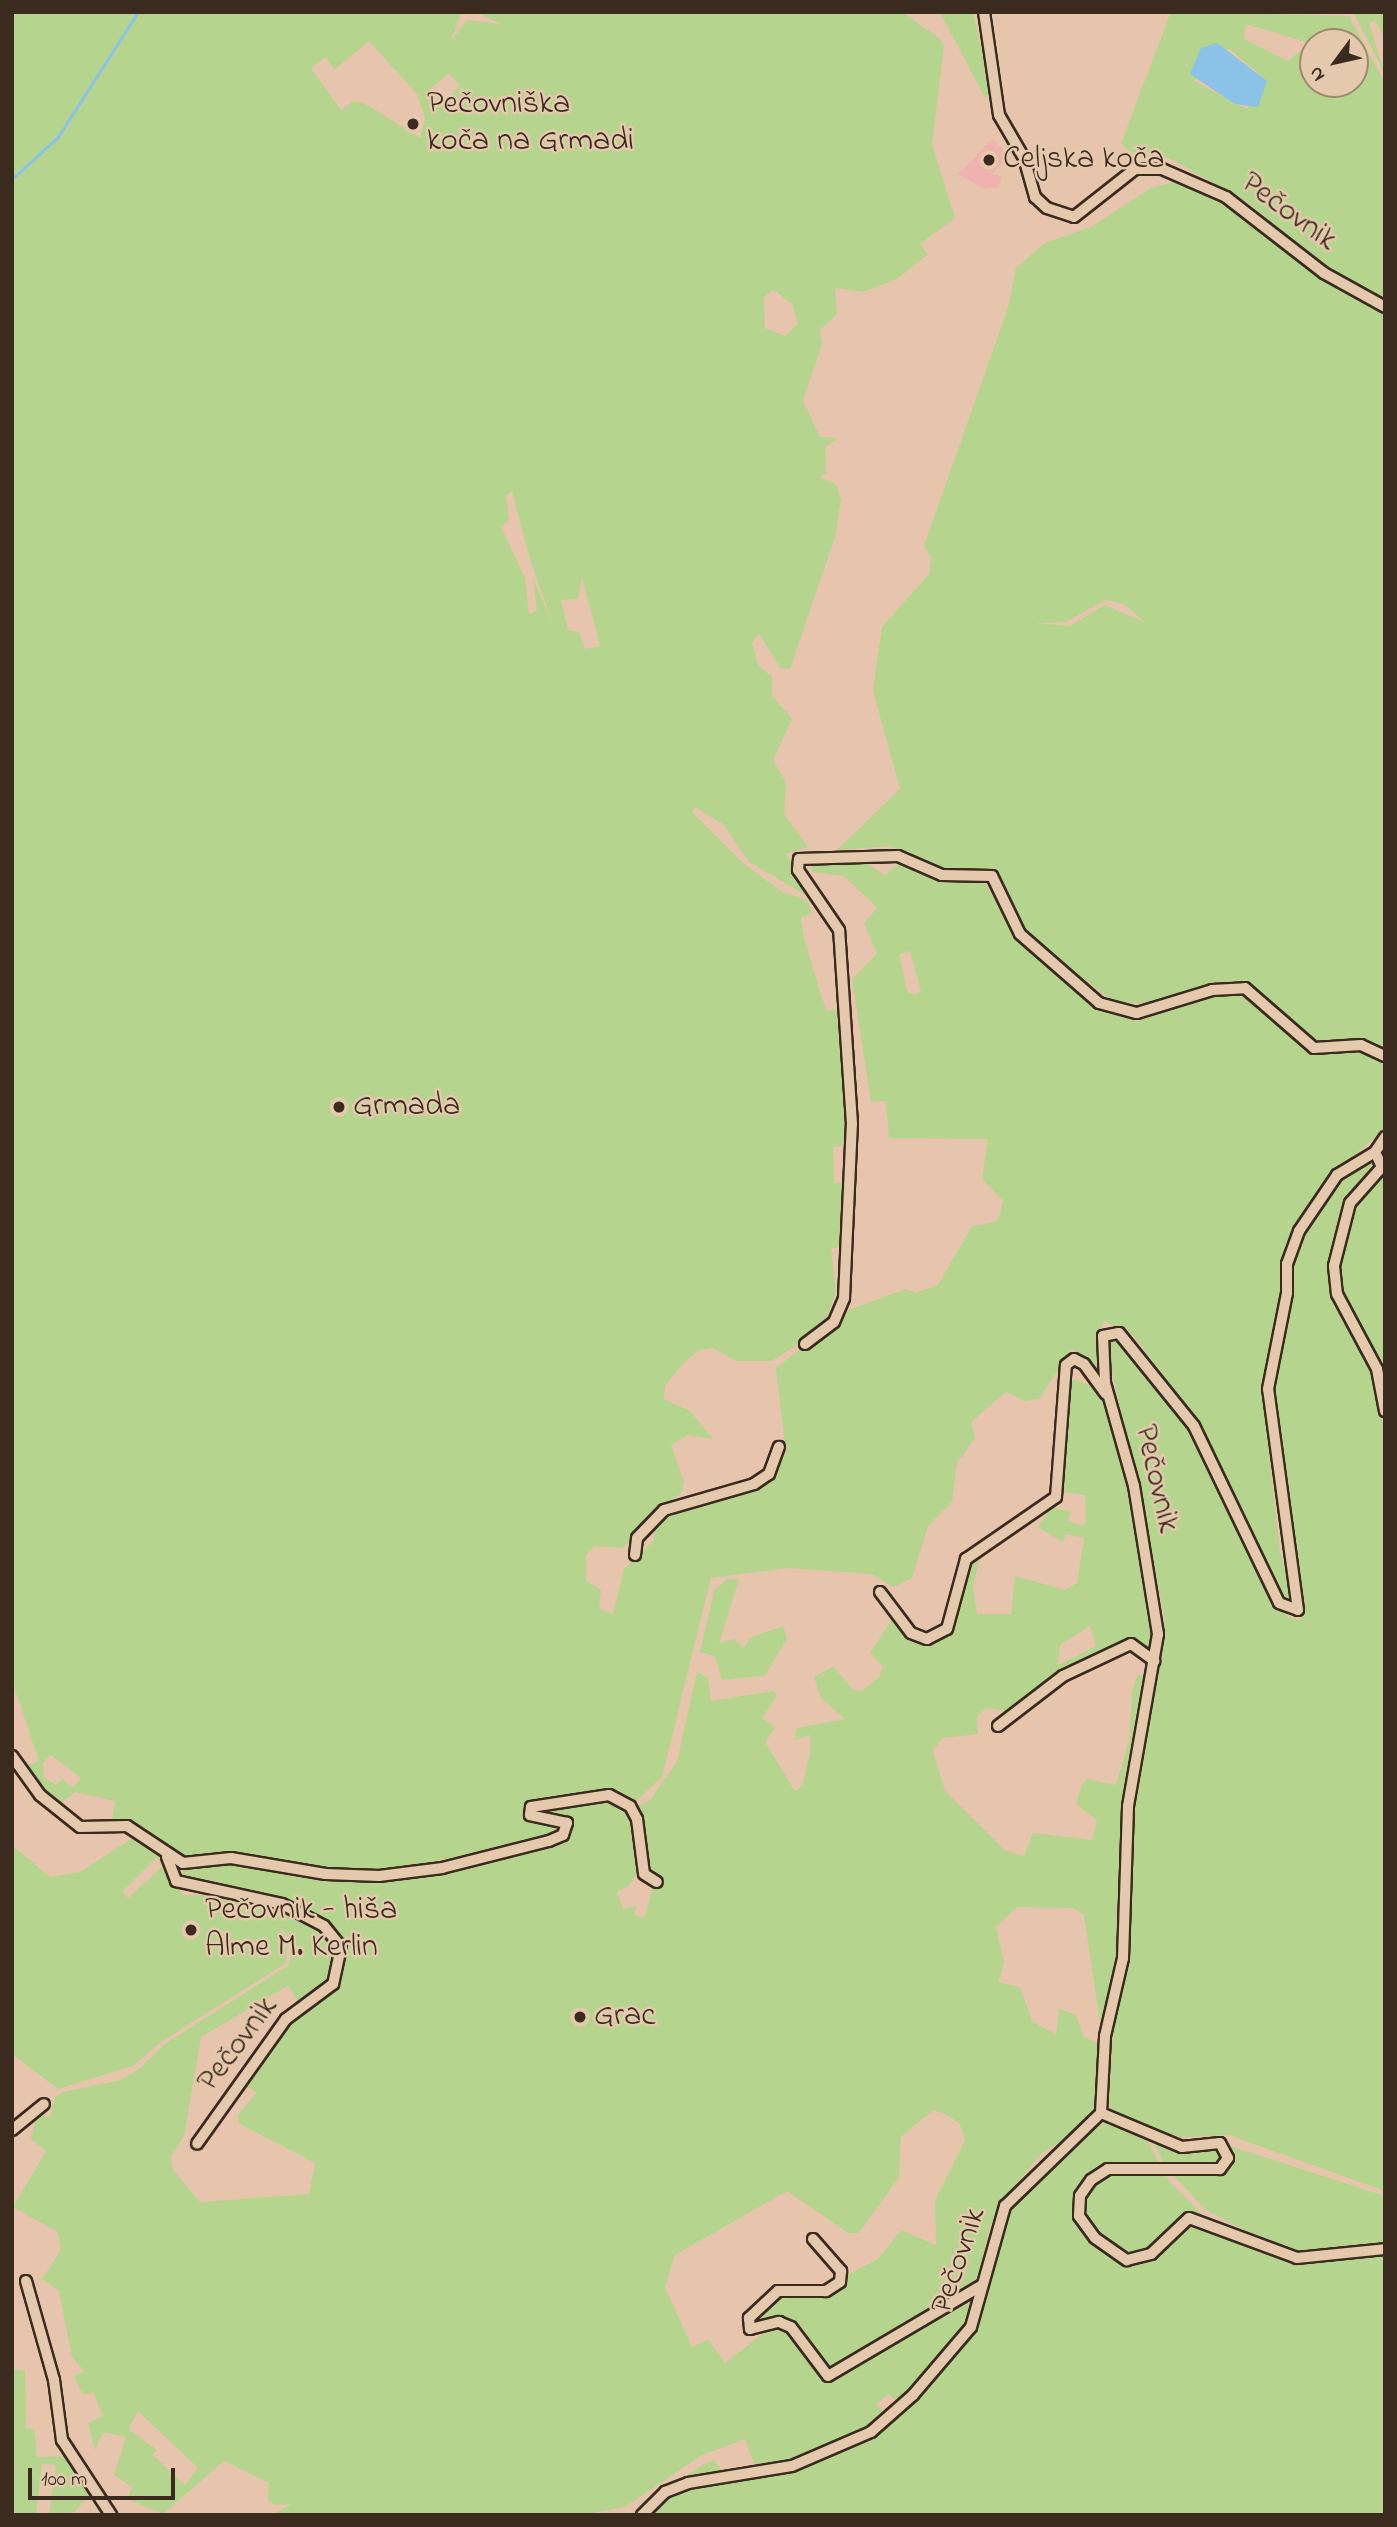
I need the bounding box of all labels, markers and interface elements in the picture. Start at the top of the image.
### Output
north arrow [1299,28,1369,98]
text: N [1303,61,1332,86]
place label: Pečovniška koča na Grmadi [427,87,634,162]
marker: Pečovniška koča na Grmadi [405,116,421,132]
place label: Celjska koča [1003,141,1164,179]
marker: Celjska koča [981,152,997,168]
street label: Pečovnik [1232,165,1344,261]
place label: Grmada [353,1088,460,1126]
marker: Grmada [331,1099,347,1115]
street label: Pečovnik [1124,1421,1186,1537]
place label: Pečovnik - hiša Alme M. Kerlin [205,1893,397,1968]
marker: Pečovnik - hiša Alme M. Kerlin [183,1922,199,1938]
street label: Pečovnik [191,1990,287,2100]
place label: Grac [594,1998,655,2036]
marker: Grac [572,2009,588,2025]
street label: Pečovnik [924,2203,996,2319]
scale bar [32,2454,178,2498]
text: 100 m [41,2465,87,2495]

